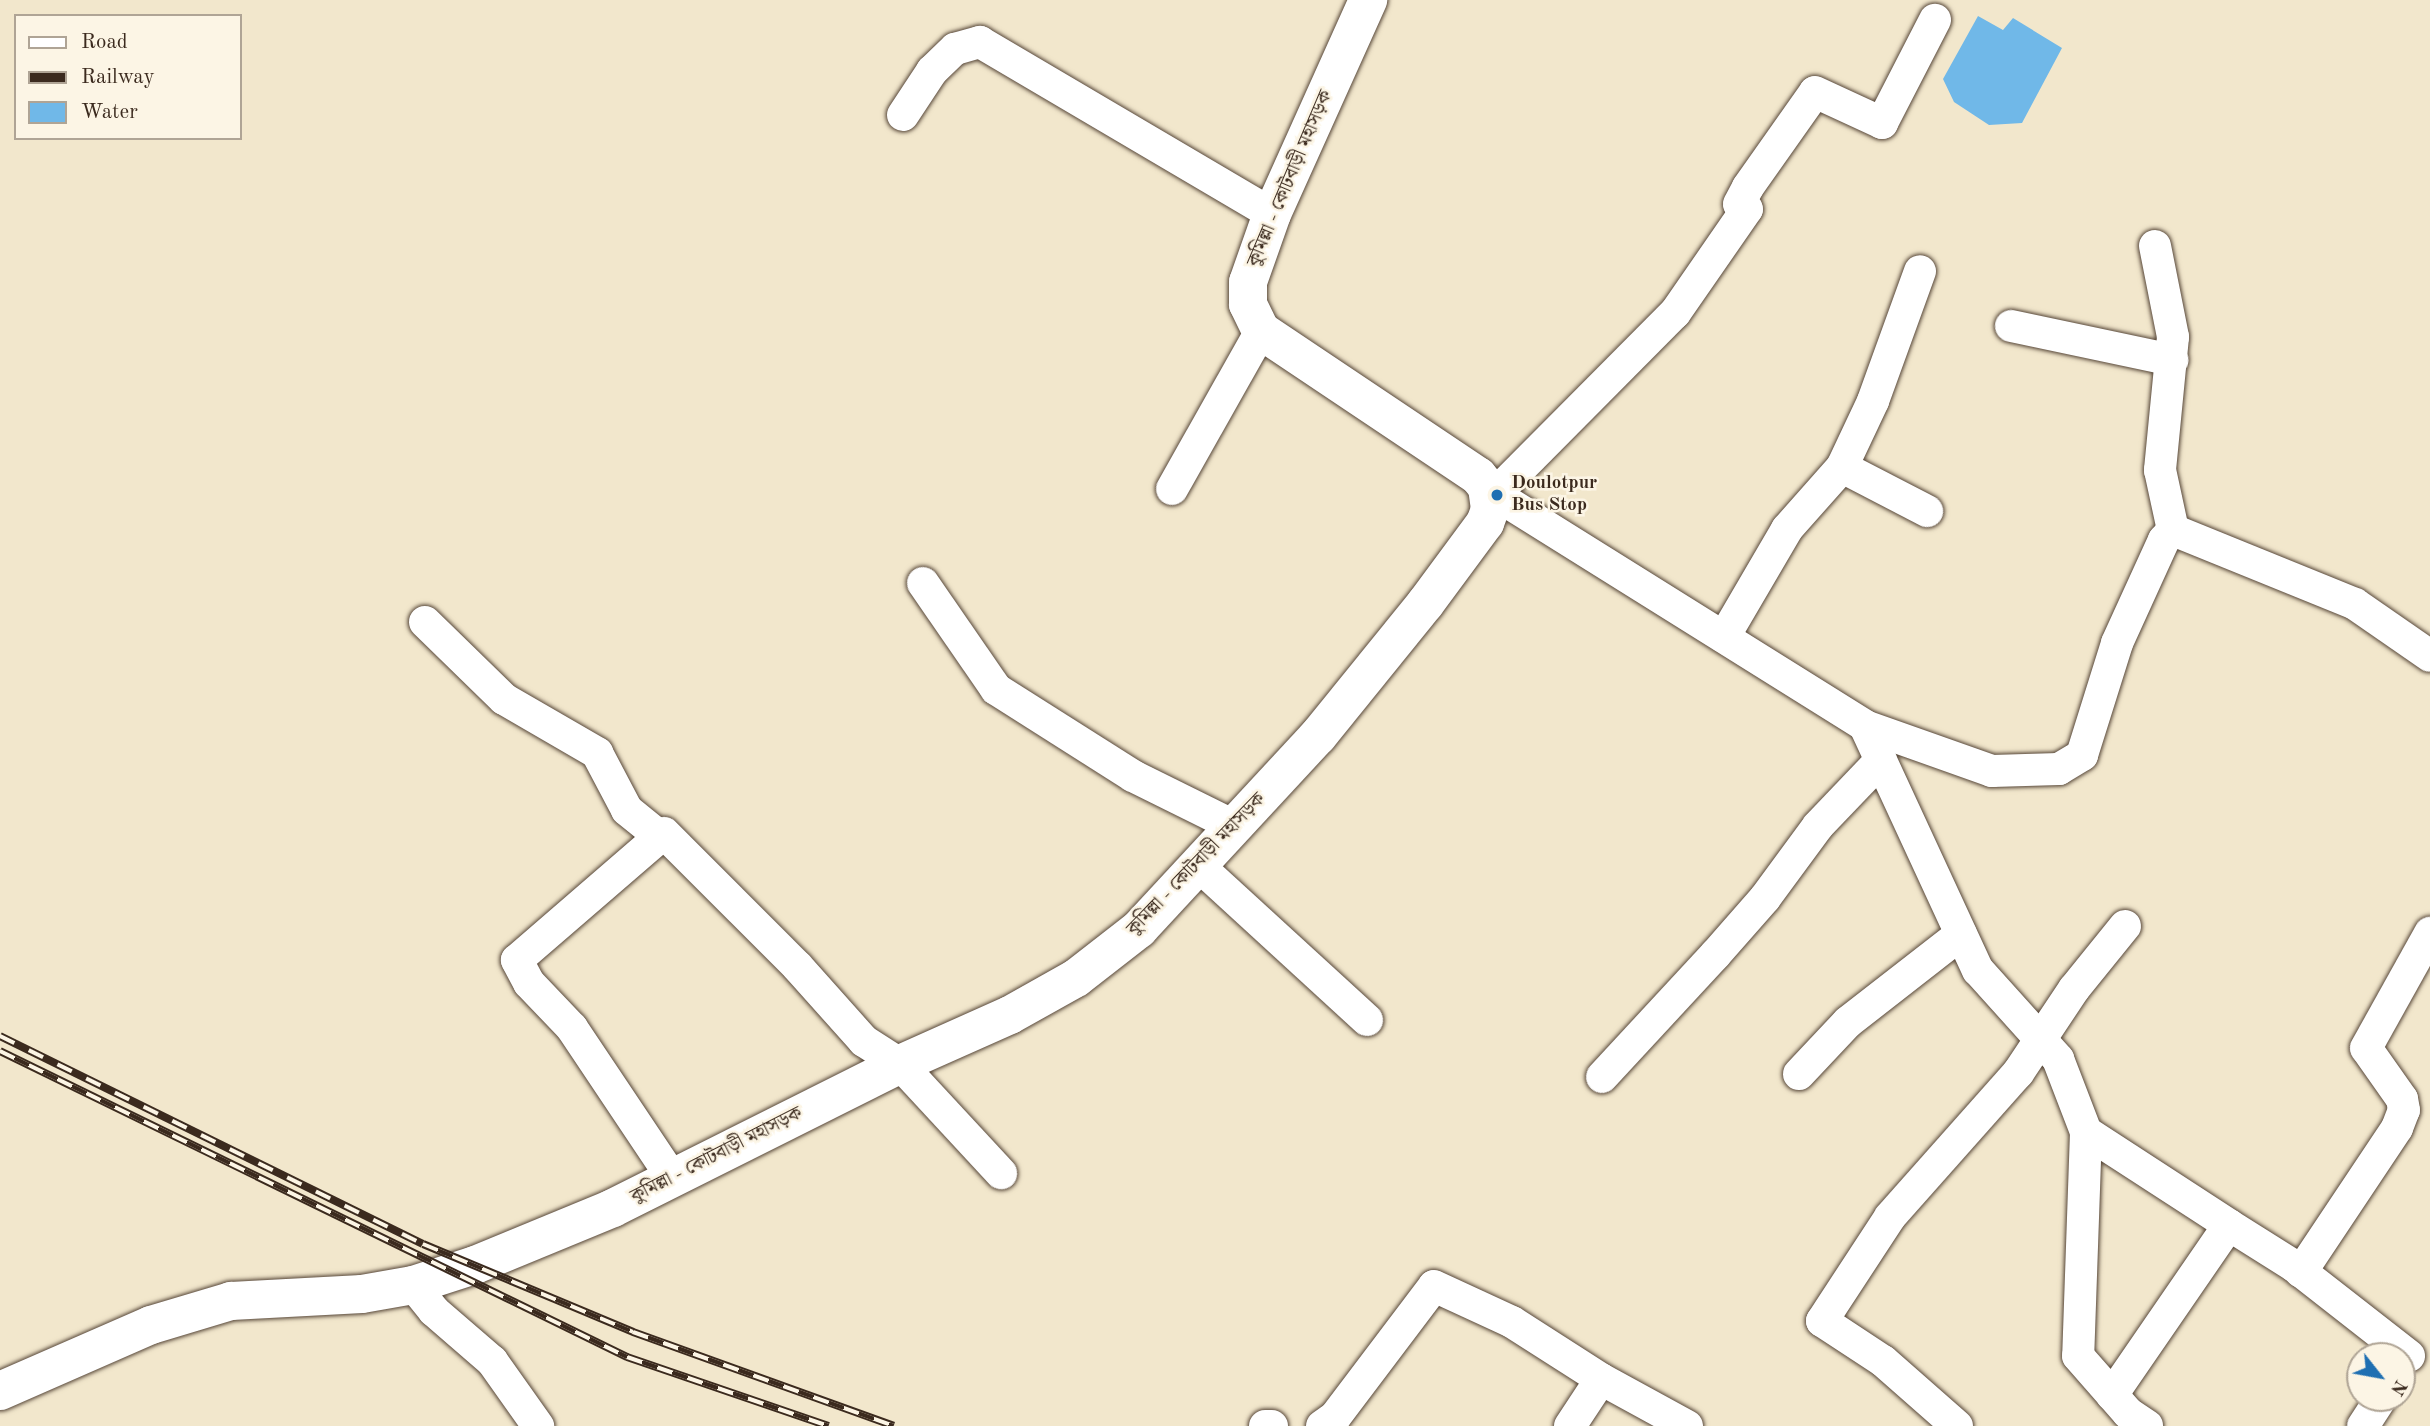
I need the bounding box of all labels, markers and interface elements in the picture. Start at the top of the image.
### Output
legend [14,14,242,140]
text: Road [81,32,128,53]
text: Railway [81,67,155,88]
street label: কুমিল্লা - কোটবাড়ী মহাসড়ক [1243,87,1339,271]
text: Water [81,102,138,123]
place label: Doulotpur Bus Stop [1511,473,1597,517]
marker: Doulotpur Bus Stop [1489,487,1505,503]
street label: কুমিল্লা - কোটবাড়ী মহাসড়ক [1123,789,1271,941]
street label: কুমিল্লা - কোটবাড়ী মহাসড়ক [627,1103,807,1209]
north arrow [2346,1342,2416,1412]
text: N [2386,1376,2410,1398]

